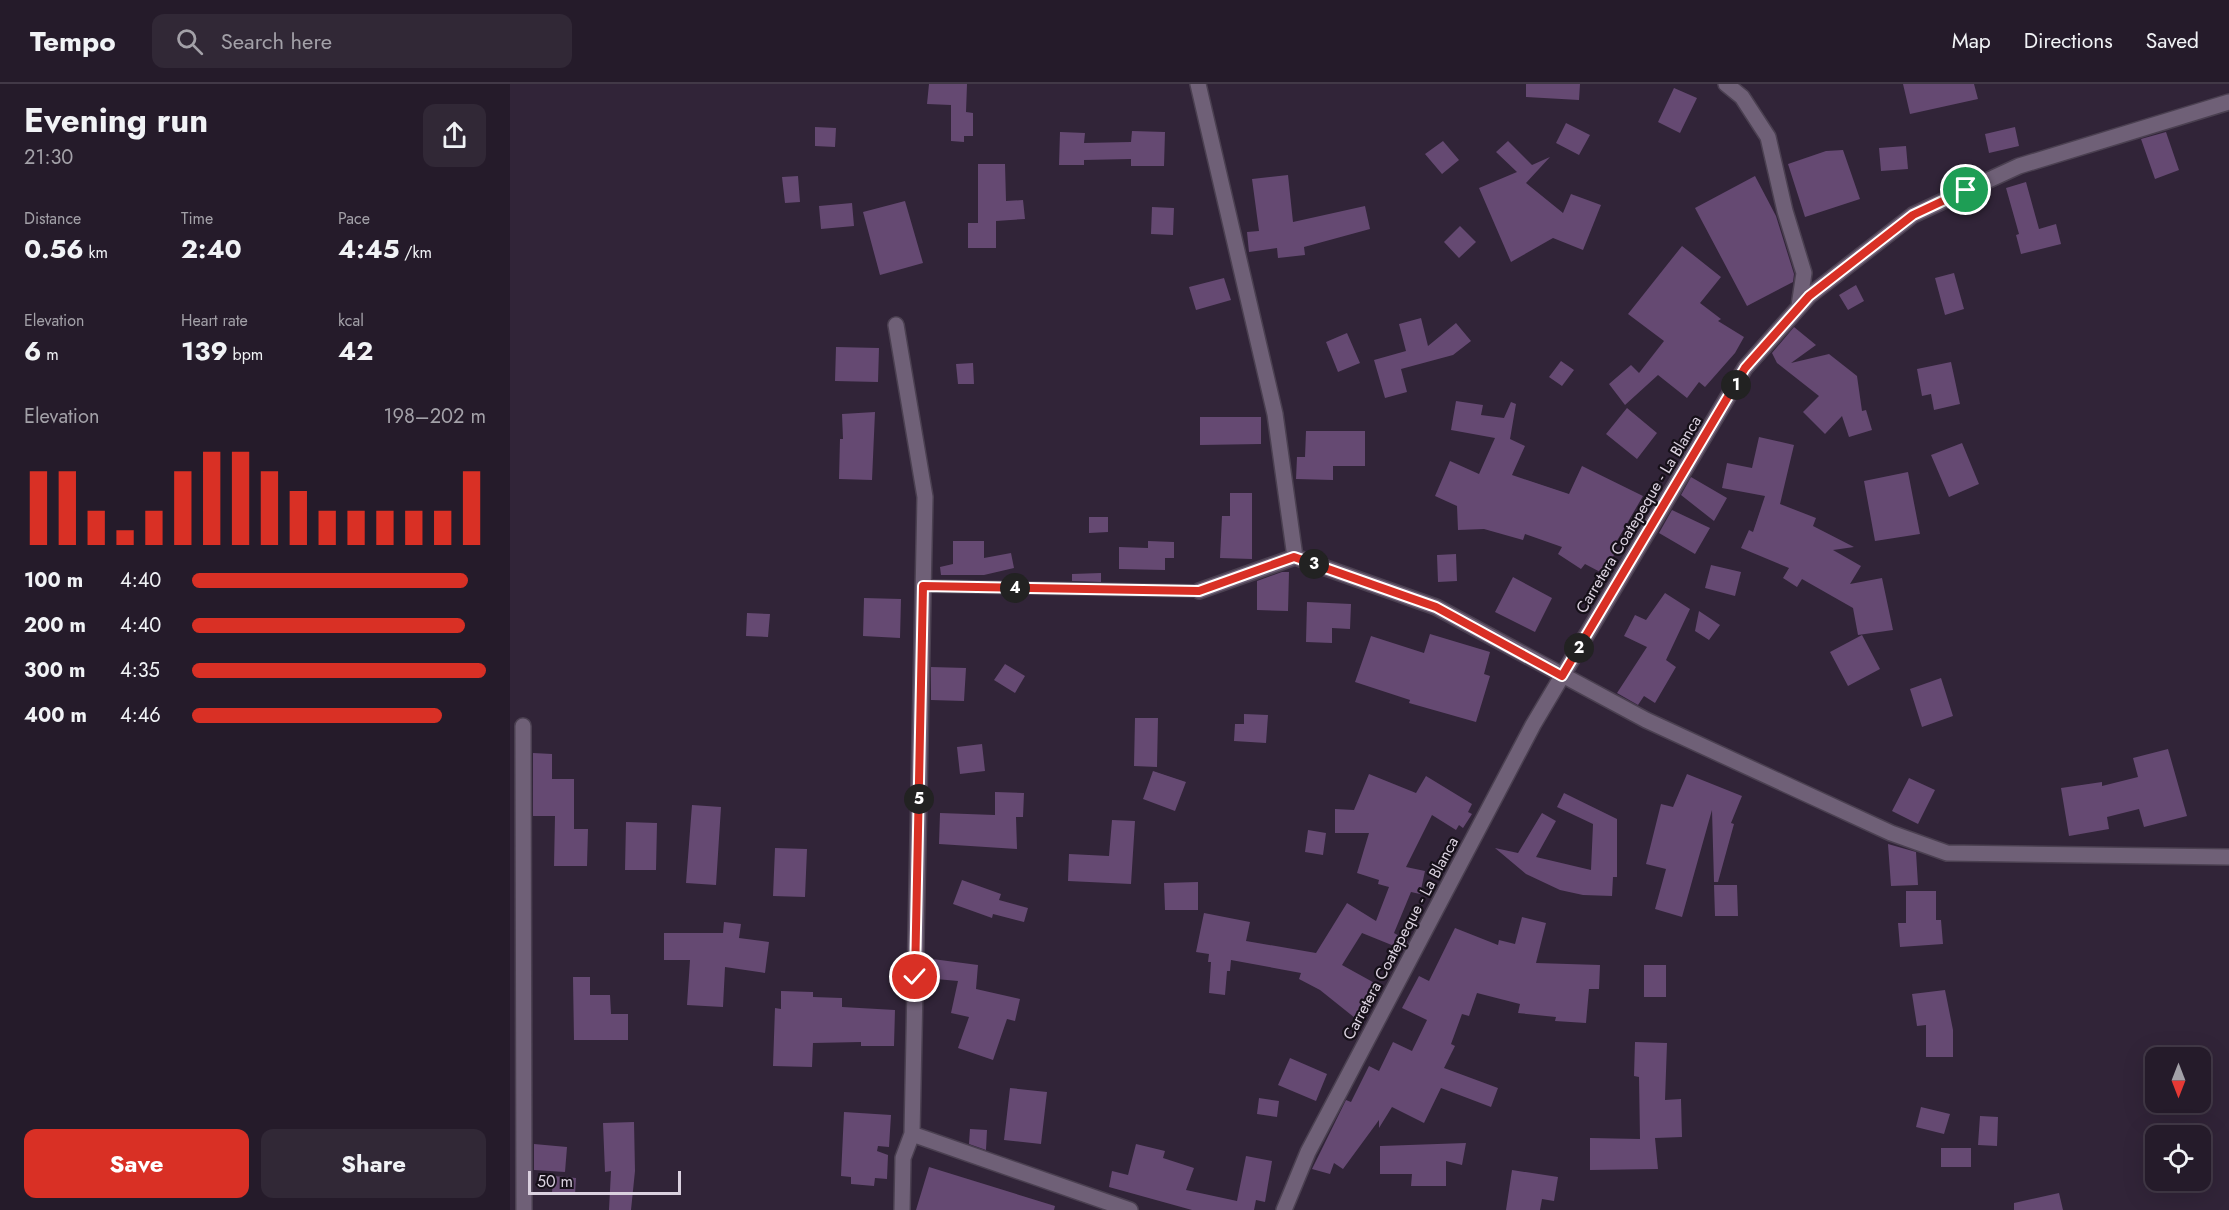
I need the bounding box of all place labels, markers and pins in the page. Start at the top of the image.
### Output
pin [1940,164,1991,215]
pin: 1 [1721,370,1751,400]
pin: 3 [1299,549,1329,579]
pin: 4 [1000,573,1030,603]
pin: 2 [1564,633,1594,663]
pin: 5 [904,784,934,814]
pin [889,951,940,1002]

